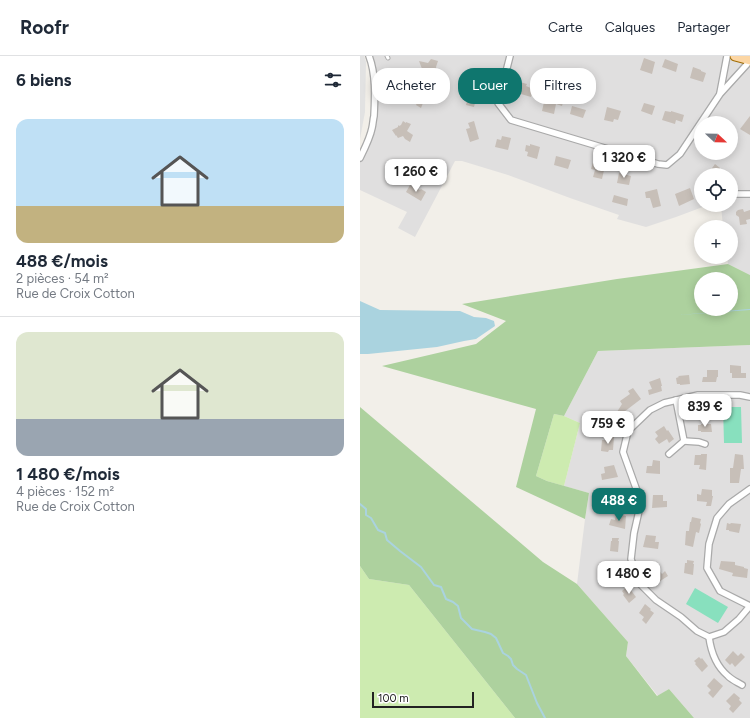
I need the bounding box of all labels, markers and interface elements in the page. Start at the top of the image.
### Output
text: Roofr [20,16,69,39]
text: Carte [548,19,583,36]
text: Calques [605,19,655,36]
text: Partager [677,19,730,36]
chip: Acheter [372,68,450,104]
chip: Louer [458,68,522,104]
chip: Filtres [530,68,596,104]
icon: filters [322,69,344,91]
text: 6 biens [16,70,72,90]
north arrow [694,116,738,160]
map controls [694,116,738,316]
icon: home [144,145,216,217]
pin: 1 320 € [587,145,661,179]
text: 1 320 € [602,150,646,165]
pin: 1 260 € [379,159,453,193]
text: 1 260 € [394,164,438,179]
button: locate [694,168,738,212]
button: + [694,220,738,264]
text: 488 €/mois [16,251,108,271]
text: 2 pièces · 54 m² [16,271,109,286]
button: − [694,272,738,316]
text: Rue de Croix Cotton [16,286,135,301]
icon: home [144,358,216,430]
pin: 839 € [677,394,733,428]
text: 839 € [688,399,722,414]
pin: 759 € [580,411,636,445]
text: 759 € [591,416,625,431]
text: 1 480 €/mois [16,464,120,484]
text: 4 pièces · 152 m² [16,484,114,499]
pin: 488 € [591,488,647,522]
text: 488 € [601,493,637,508]
text: Rue de Croix Cotton [16,499,135,514]
pin: 1 480 € [592,561,666,595]
text: 1 480 € [606,566,652,581]
scale bar [372,690,474,709]
text: 100 m [378,692,409,705]

